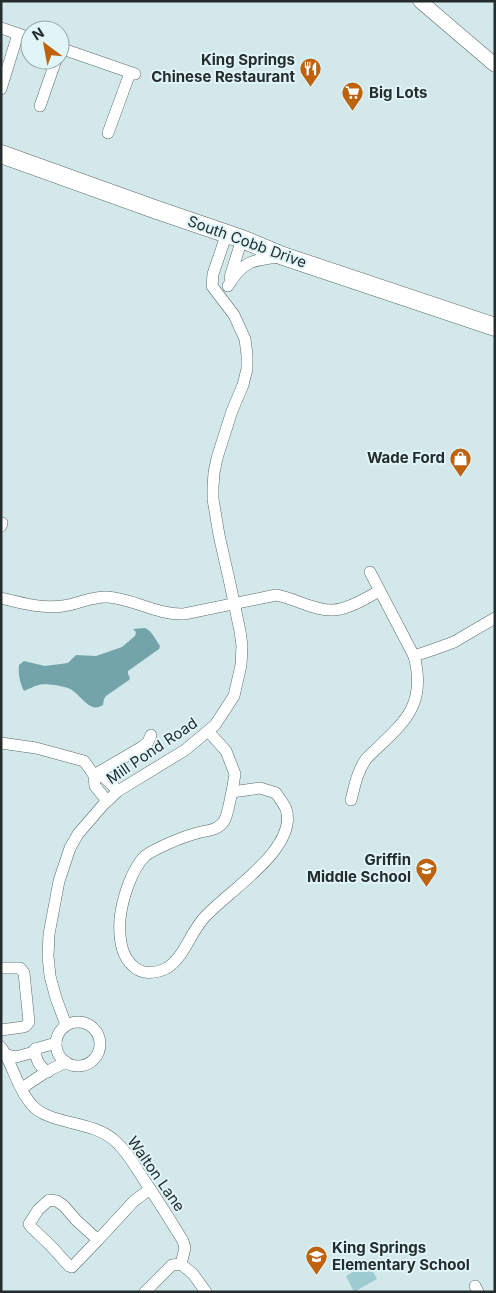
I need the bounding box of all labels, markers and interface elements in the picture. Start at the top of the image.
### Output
north arrow [20,20,70,70]
text: N [29,24,47,44]
place label: King Springs Chinese Restaurant [151,50,295,86]
restaurant icon: King Springs Chinese Restaurant [299,57,323,88]
supermarket icon: Big Lots [341,81,365,112]
place label: Big Lots [369,83,427,102]
street label: South Cobb Drive [185,211,309,272]
shop icon: Wade Ford [449,446,473,477]
place label: Wade Ford [367,448,445,467]
street label: Mill Pond Road [103,713,201,788]
place label: Griffin Middle School [307,850,411,886]
school or university icon: Griffin Middle School [415,857,439,888]
street label: Walton Lane [123,1132,189,1215]
place label: King Springs Elementary School [332,1238,470,1274]
school or university icon: King Springs Elementary School [304,1245,328,1276]

